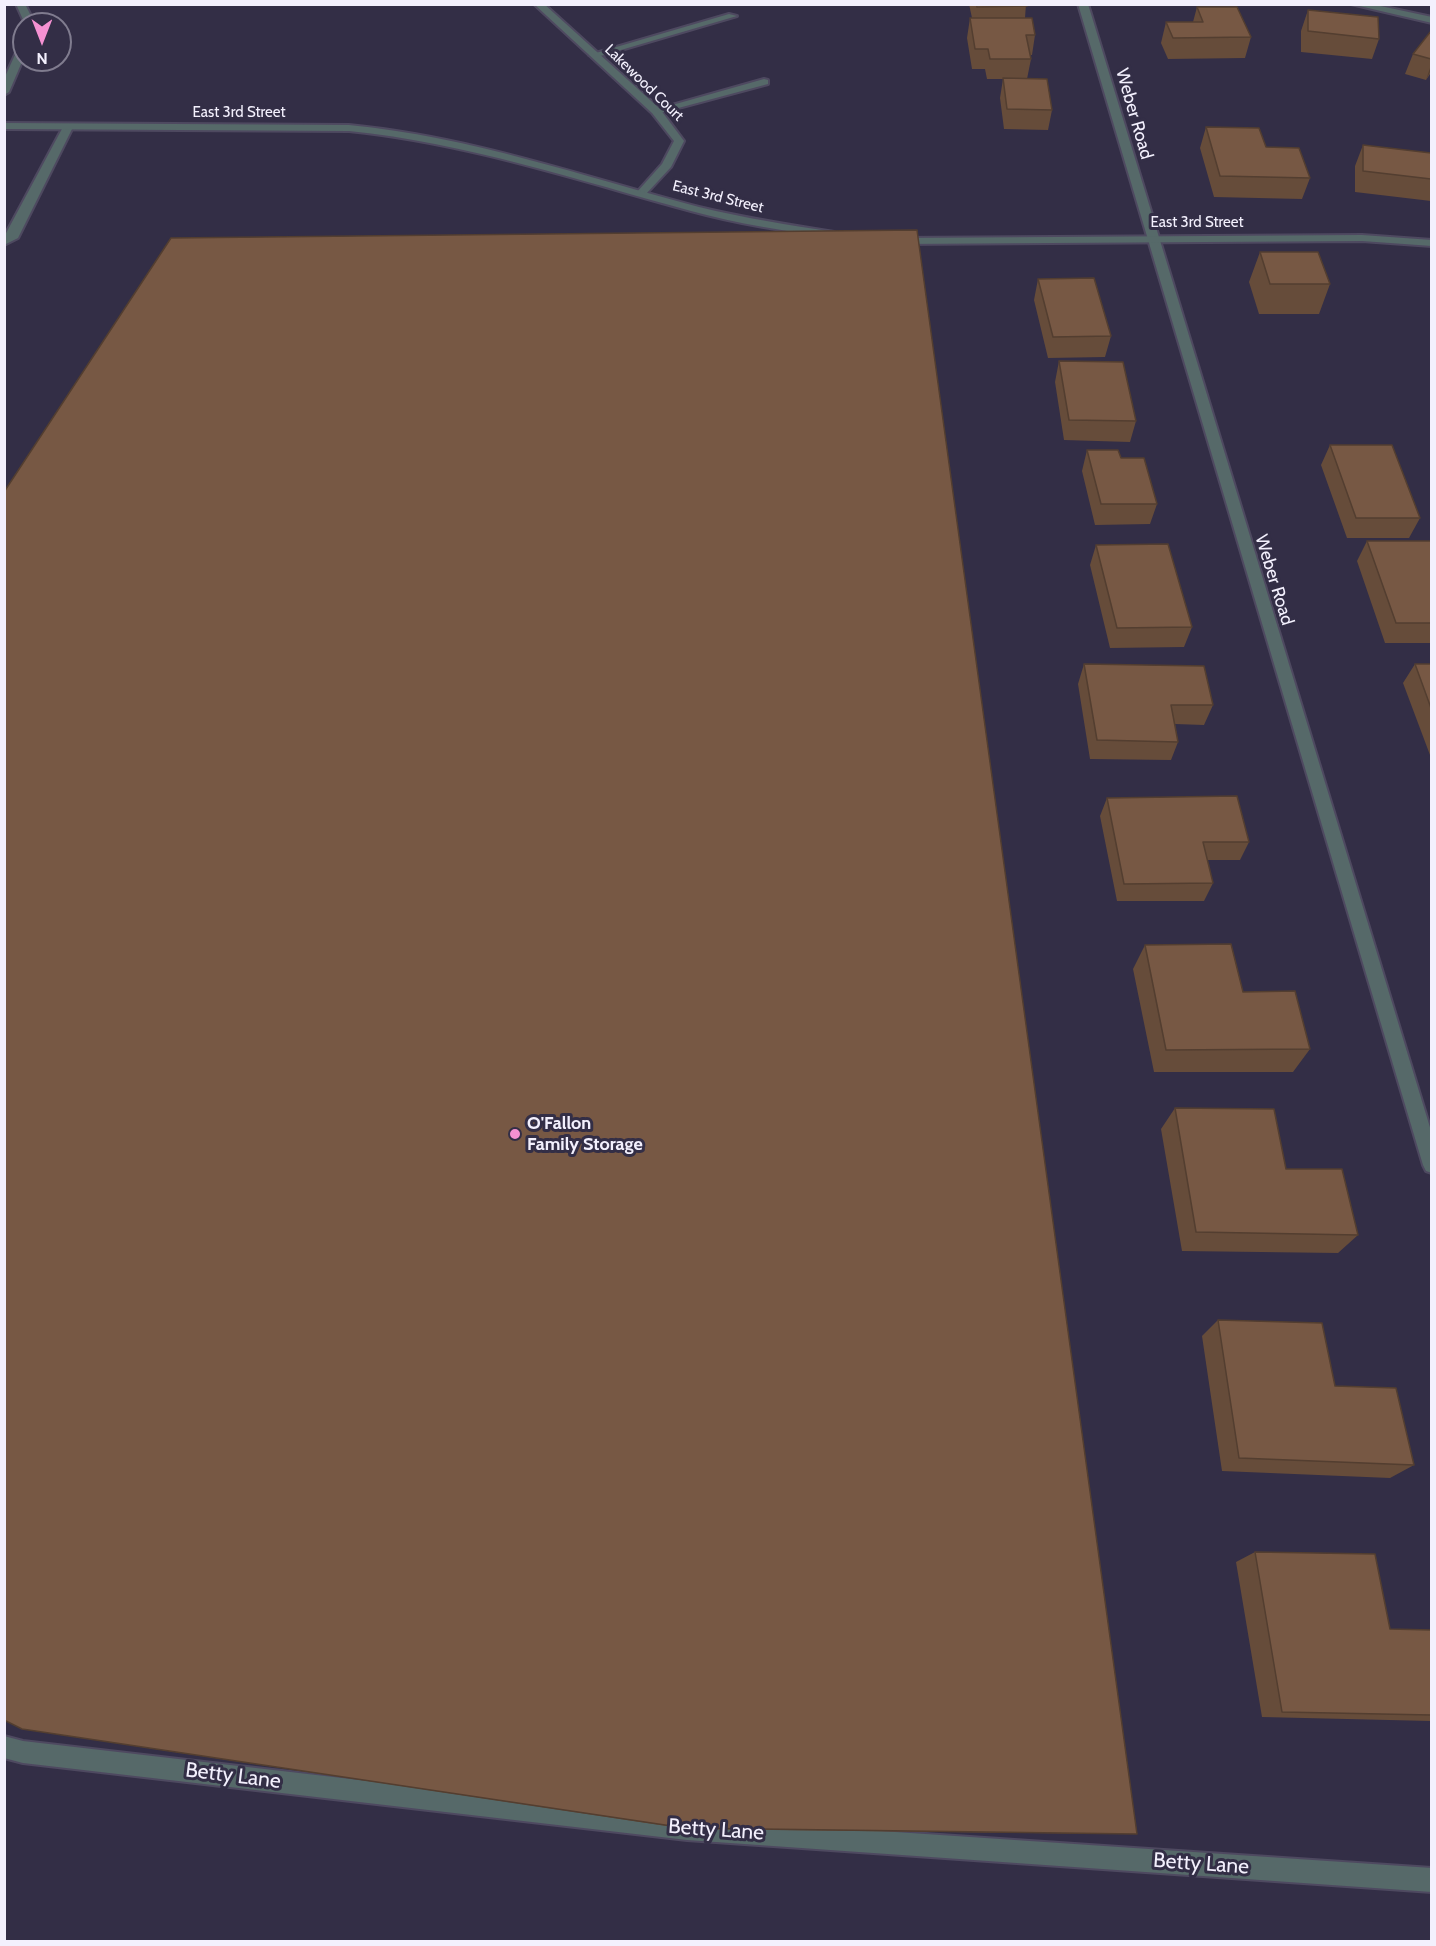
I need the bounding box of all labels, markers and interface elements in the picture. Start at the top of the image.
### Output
north arrow [12,12,72,72]
street label: Lakewood Court [601,41,687,125]
text: N [36,49,48,68]
street label: Weber Road [1111,66,1157,162]
street label: East 3rd Street [192,104,286,122]
street label: East 3rd Street [671,177,765,217]
street label: East 3rd Street [1150,214,1244,232]
street label: Weber Road [1250,532,1298,628]
place label: O'Fallon Family Storage [527,1113,643,1156]
marker: O'Fallon Family Storage [508,1127,522,1141]
street label: Betty Lane [184,1758,282,1794]
street label: Betty Lane [667,1814,765,1846]
street label: Betty Lane [1152,1848,1250,1880]

